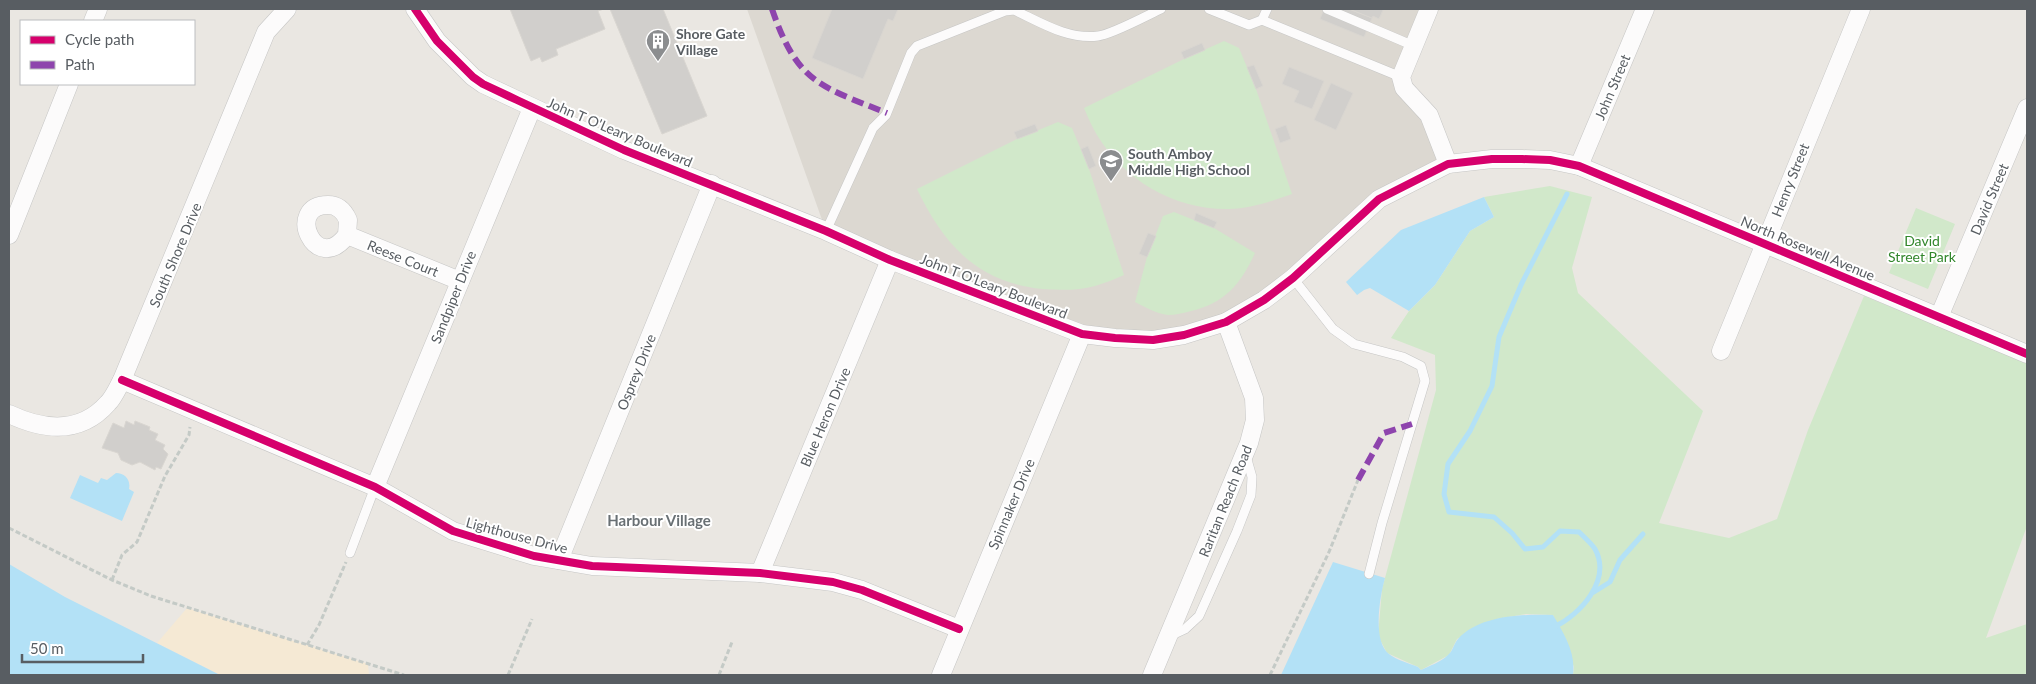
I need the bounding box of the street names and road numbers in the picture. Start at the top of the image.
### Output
street label: John Street [1591,52,1633,122]
street label: John T O'Leary Boulevard [545,94,695,170]
street label: Henry Street [1767,141,1813,219]
street label: David Street [1966,161,2012,237]
street label: South Shore Drive [145,200,205,310]
street label: North Rosewell Avenue [1738,212,1878,284]
street label: Reese Court [365,236,441,280]
street label: Sandpiper Drive [427,248,479,346]
street label: John T O'Leary Boulevard [918,250,1070,322]
street label: Osprey Drive [613,331,659,413]
street label: Blue Heron Drive [796,365,854,469]
street label: Raritan Reach Road [1195,443,1255,559]
street label: Spinnaker Drive [984,456,1038,552]
street label: Lighthouse Drive [464,513,570,557]

